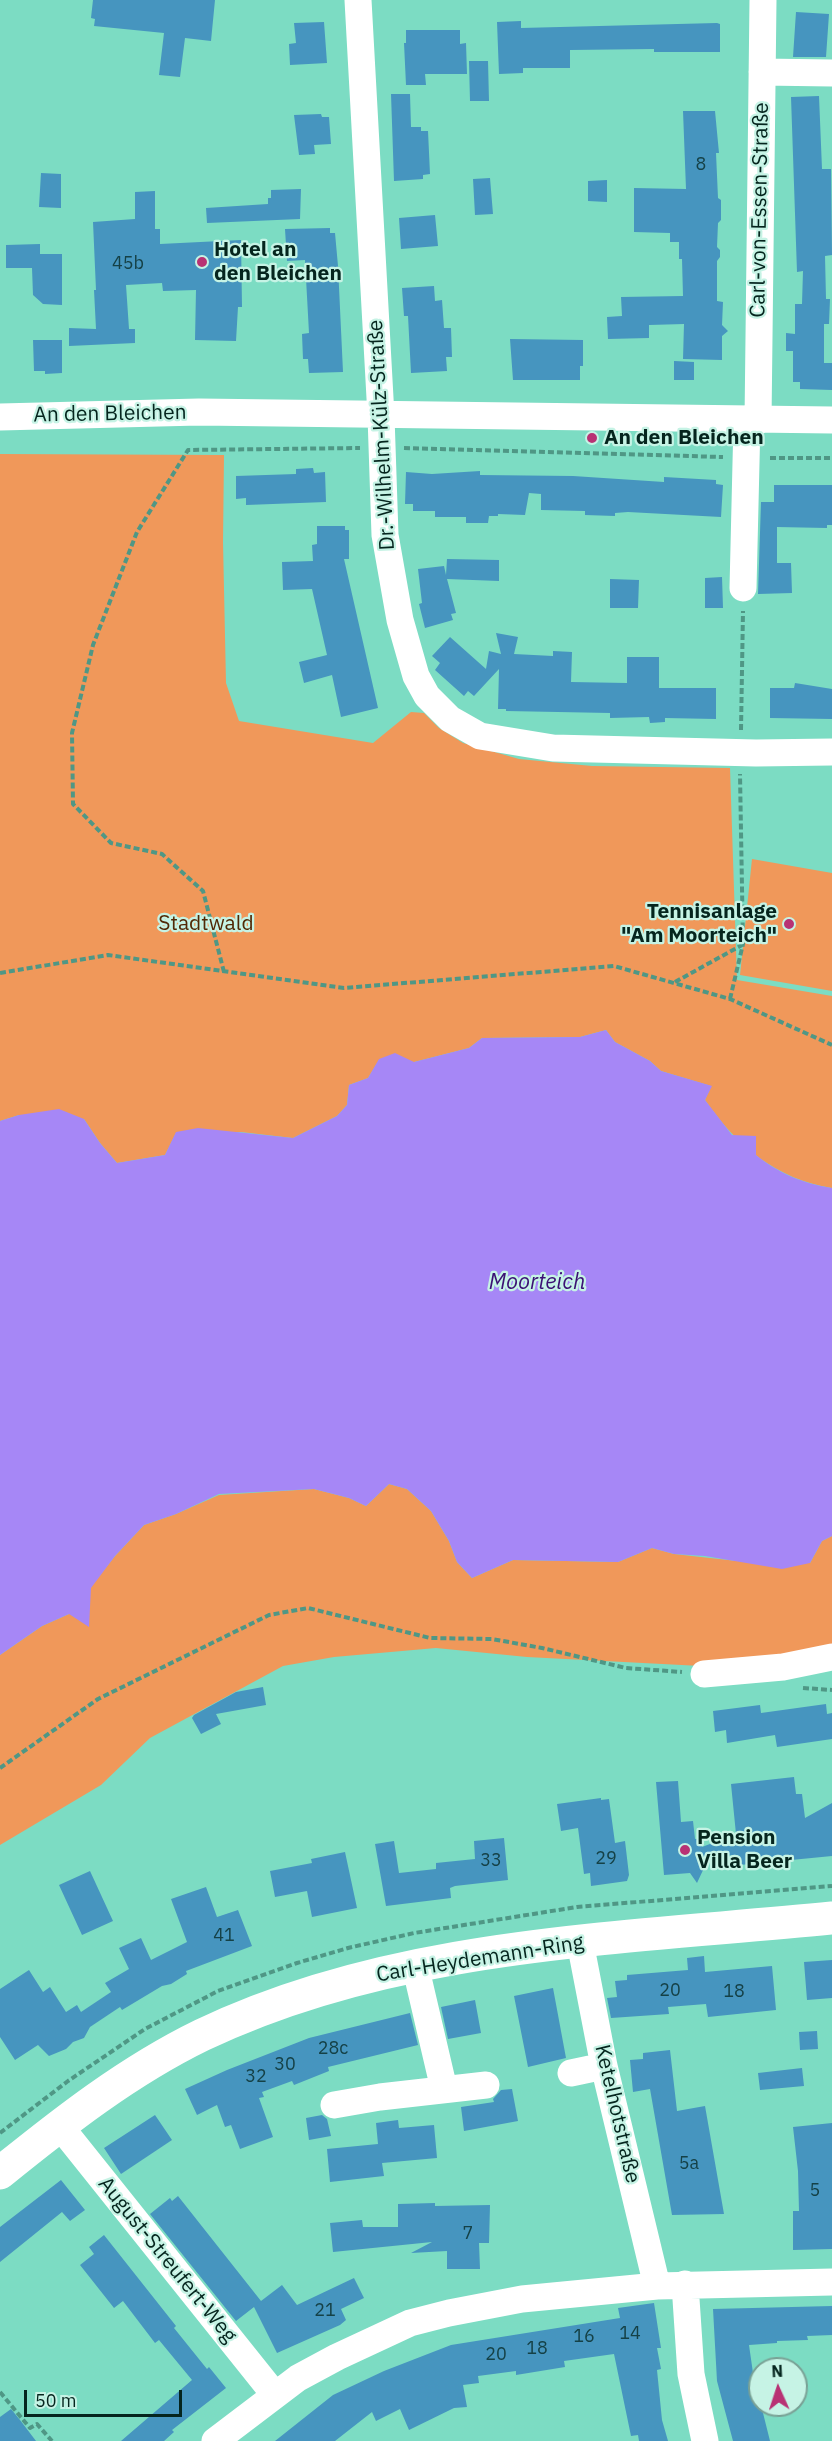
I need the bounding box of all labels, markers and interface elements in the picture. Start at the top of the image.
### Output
street label: Carl-von-Essen-Straße [746,102,774,318]
house number: 8 [696,154,706,176]
place label: Hotel an den Bleichen [214,237,342,287]
house number: 45b [112,253,144,275]
marker: Hotel an den Bleichen [195,255,209,269]
street label: Dr.-Wilhelm-Külz-Straße [363,319,401,551]
street label: An den Bleichen [33,400,187,428]
place label: An den Bleichen [604,425,764,451]
marker: An den Bleichen [585,431,599,445]
place label: Tennisanlage "Am Moorteich" [621,899,777,949]
park label: Stadtwald [158,911,254,937]
marker: Tennisanlage "Am Moorteich" [782,917,796,931]
water label: Moorteich [489,1270,585,1296]
place label: Pension Villa Beer [697,1825,792,1875]
marker: Pension Villa Beer [678,1843,692,1857]
house number: 29 [595,1848,617,1870]
house number: 33 [480,1850,502,1872]
house number: 41 [213,1925,235,1947]
street label: Carl-Heydemann-Ring [374,1930,586,1988]
house number: 20 [659,1980,681,2002]
house number: 18 [723,1981,745,2003]
house number: 28c [318,2038,348,2060]
street label: Ketelhotstraße [589,2042,645,2186]
house number: 30 [274,2054,296,2076]
house number: 32 [245,2066,267,2088]
house number: 5a [679,2153,699,2175]
street label: August-Streufert-Weg [92,2172,242,2348]
house number: 5 [810,2180,820,2202]
house number: 7 [463,2223,473,2245]
house number: 21 [314,2300,336,2322]
house number: 14 [619,2323,641,2345]
house number: 16 [573,2326,595,2348]
house number: 18 [526,2338,548,2360]
house number: 20 [485,2344,507,2366]
north arrow [748,2357,808,2417]
text: N [771,2361,783,2381]
scale bar [27,2378,184,2416]
text: 50 m [35,2389,77,2412]

